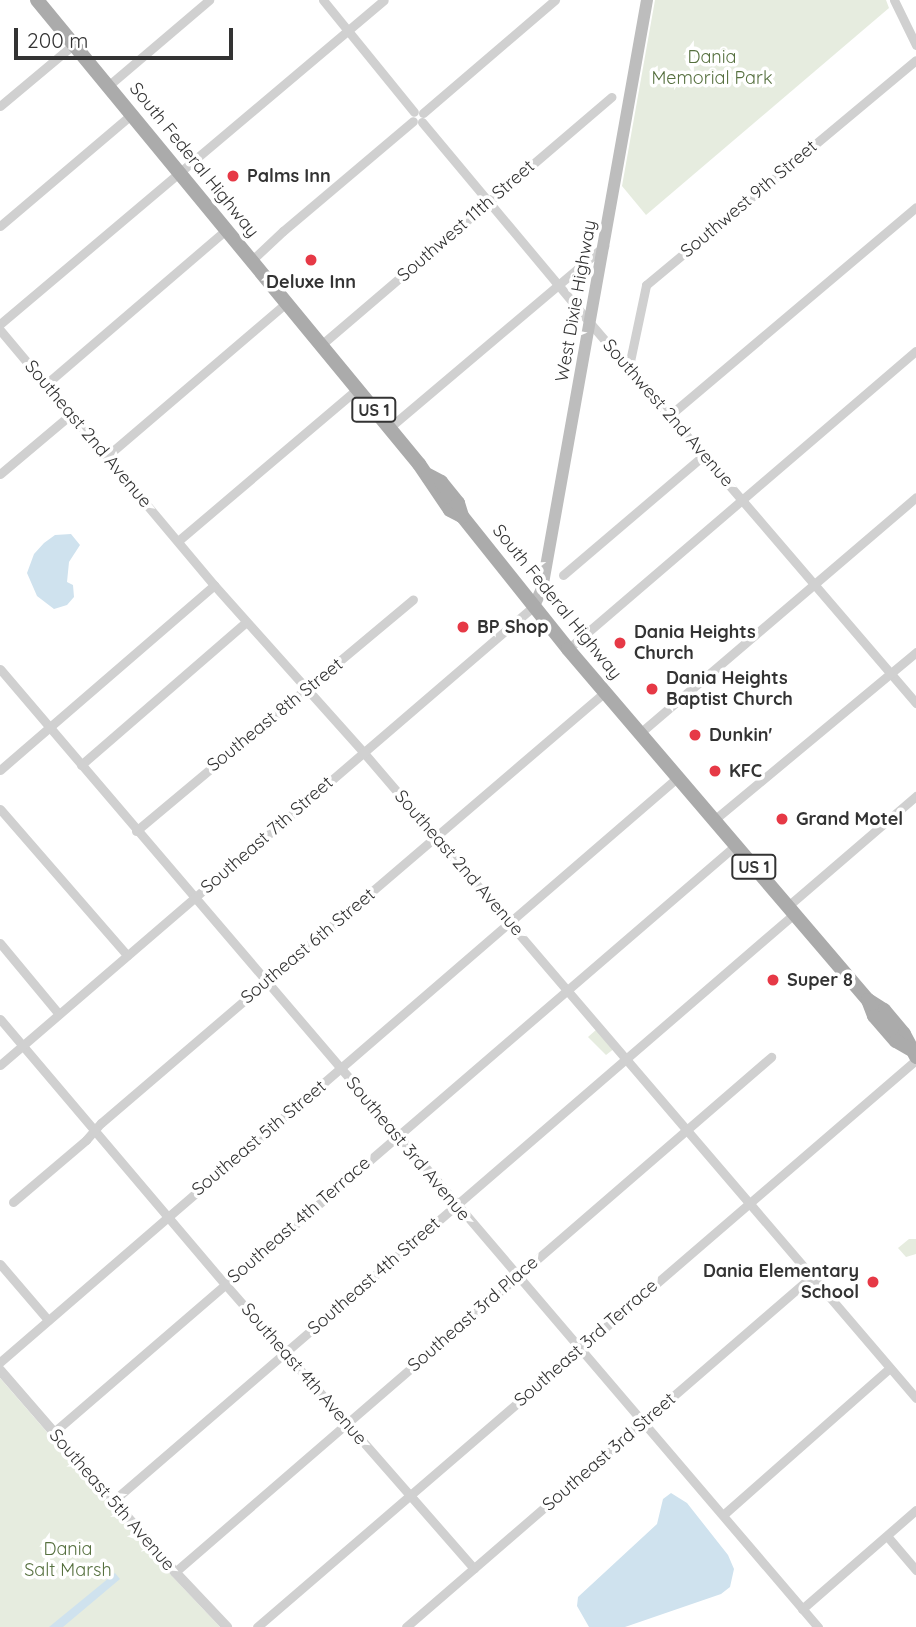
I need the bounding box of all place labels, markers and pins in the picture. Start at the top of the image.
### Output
place label: Palms Inn [247,165,331,187]
marker: Palms Inn [225,168,241,184]
marker: Deluxe Inn [303,252,319,268]
place label: Deluxe Inn [266,271,356,293]
place label: BP Shop [477,616,549,638]
marker: BP Shop [455,619,471,635]
place label: Dania Heights Church [634,622,756,664]
marker: Dania Heights Church [612,635,628,651]
place label: Dania Heights Baptist Church [666,668,793,710]
marker: Dania Heights Baptist Church [644,681,660,697]
place label: Dunkin' [709,724,772,746]
marker: Dunkin' [687,727,703,743]
place label: KFC [729,760,762,782]
marker: KFC [707,763,723,779]
place label: Grand Motel [796,808,903,830]
marker: Grand Motel [774,811,790,827]
place label: Super 8 [787,969,853,991]
marker: Super 8 [765,972,781,988]
place label: Dania Elementary School [703,1261,859,1304]
marker: Dania Elementary School [865,1274,881,1290]

